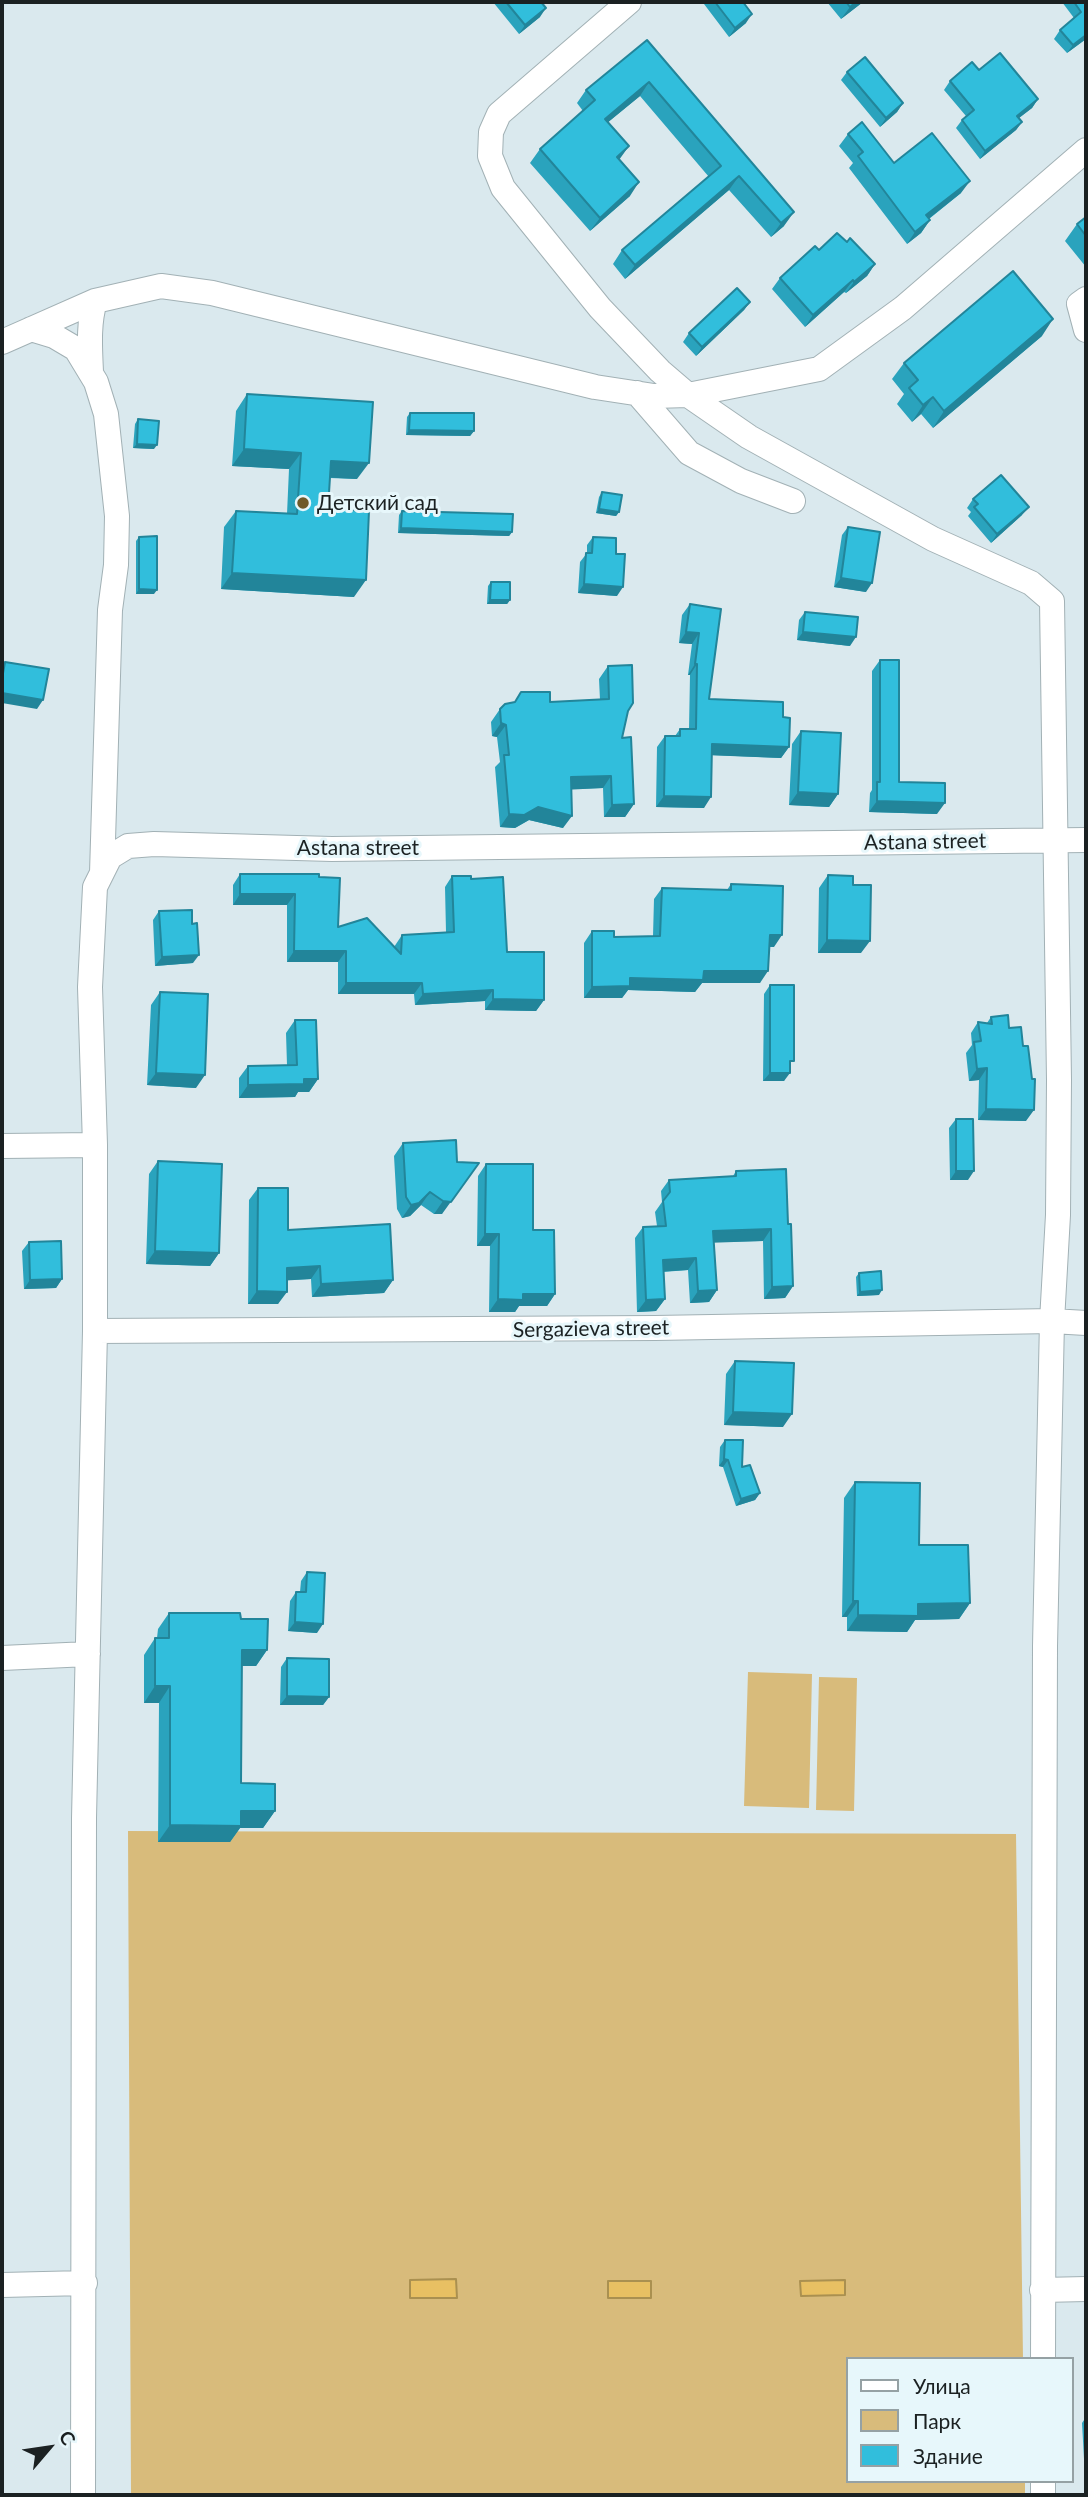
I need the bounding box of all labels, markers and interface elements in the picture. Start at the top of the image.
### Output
place label: Детский сад [317,490,438,516]
marker: Детский сад [295,495,311,511]
street label: Astana street [864,828,986,856]
street label: Astana street [297,835,419,861]
street label: Sergazieva street [513,1315,669,1343]
legend [846,2357,1074,2483]
text: Улица [913,2373,971,2398]
text: Парк [913,2408,961,2433]
north arrow [14,2413,84,2483]
text: С [55,2426,81,2449]
text: Здание [913,2443,983,2468]

